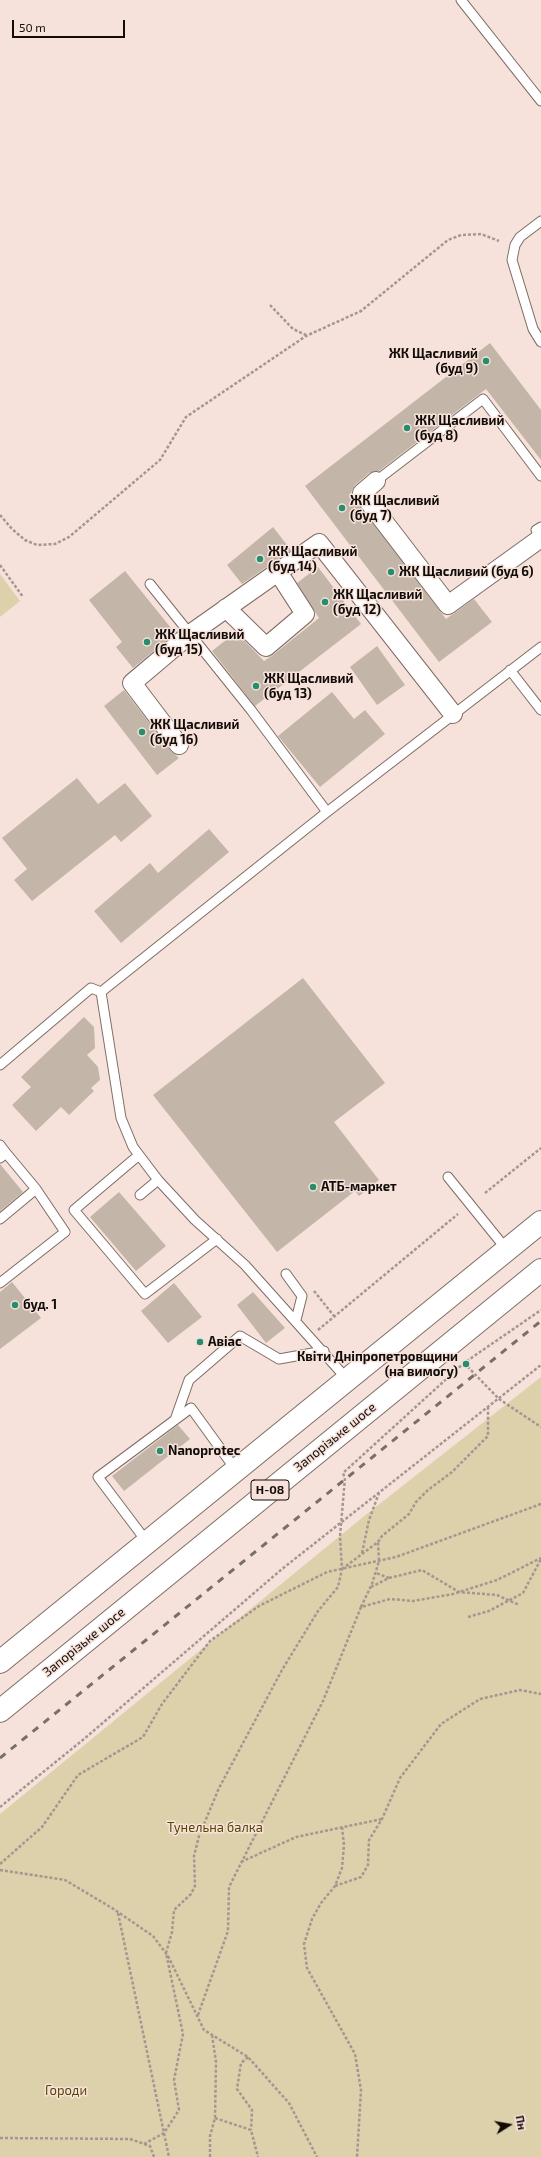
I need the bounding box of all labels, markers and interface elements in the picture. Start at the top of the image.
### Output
scale bar [14,12,127,38]
text: 50 m [19,20,46,34]
place label: ЖК Щасливий (буд 9) [389,346,478,377]
marker: ЖК Щасливий (буд 9) [481,356,491,366]
place label: ЖК Щасливий (буд 8) [415,413,504,444]
marker: ЖК Щасливий (буд 8) [402,423,412,433]
place label: ЖК Щасливий (буд 7) [350,493,439,524]
marker: ЖК Щасливий (буд 7) [337,503,347,513]
place label: ЖК Щасливий (буд 14) [268,544,357,575]
marker: ЖК Щасливий (буд 14) [255,554,265,564]
place label: ЖК Щасливий (буд 6) [399,564,534,580]
marker: ЖК Щасливий (буд 6) [386,567,396,577]
place label: ЖК Щасливий (буд 12) [333,587,422,618]
marker: ЖК Щасливий (буд 12) [320,597,330,607]
place label: ЖК Щасливий (буд 15) [155,627,244,658]
marker: ЖК Щасливий (буд 15) [142,637,152,647]
place label: ЖК Щасливий (буд 13) [264,671,353,702]
marker: ЖК Щасливий (буд 13) [251,681,261,691]
place label: ЖК Щасливий (буд 16) [150,717,239,748]
marker: ЖК Щасливий (буд 16) [137,727,147,737]
place label: АТБ-маркет [321,1179,397,1195]
marker: АТБ-маркет [308,1182,318,1192]
place label: буд. 1 [23,1297,57,1313]
marker: буд. 1 [10,1300,20,1310]
place label: Авіас [208,1334,242,1350]
marker: Авіас [195,1337,205,1347]
place label: Квіти Дніпропетровщини (на вимогу) [297,1349,458,1380]
marker: Квіти Дніпропетровщини (на вимогу) [461,1359,471,1369]
street label: Запорізьке шосе [291,1399,379,1475]
place label: Nanoprotec [168,1443,240,1459]
marker: Nanoprotec [155,1446,165,1456]
road number: Н-08 [251,1480,289,1500]
street label: Запорізьке шосе [40,1604,128,1680]
park label: Тунельна балка [167,1820,263,1836]
park label: Городи [45,2083,87,2099]
north arrow [489,2105,529,2145]
text: Пн [514,2114,529,2131]

